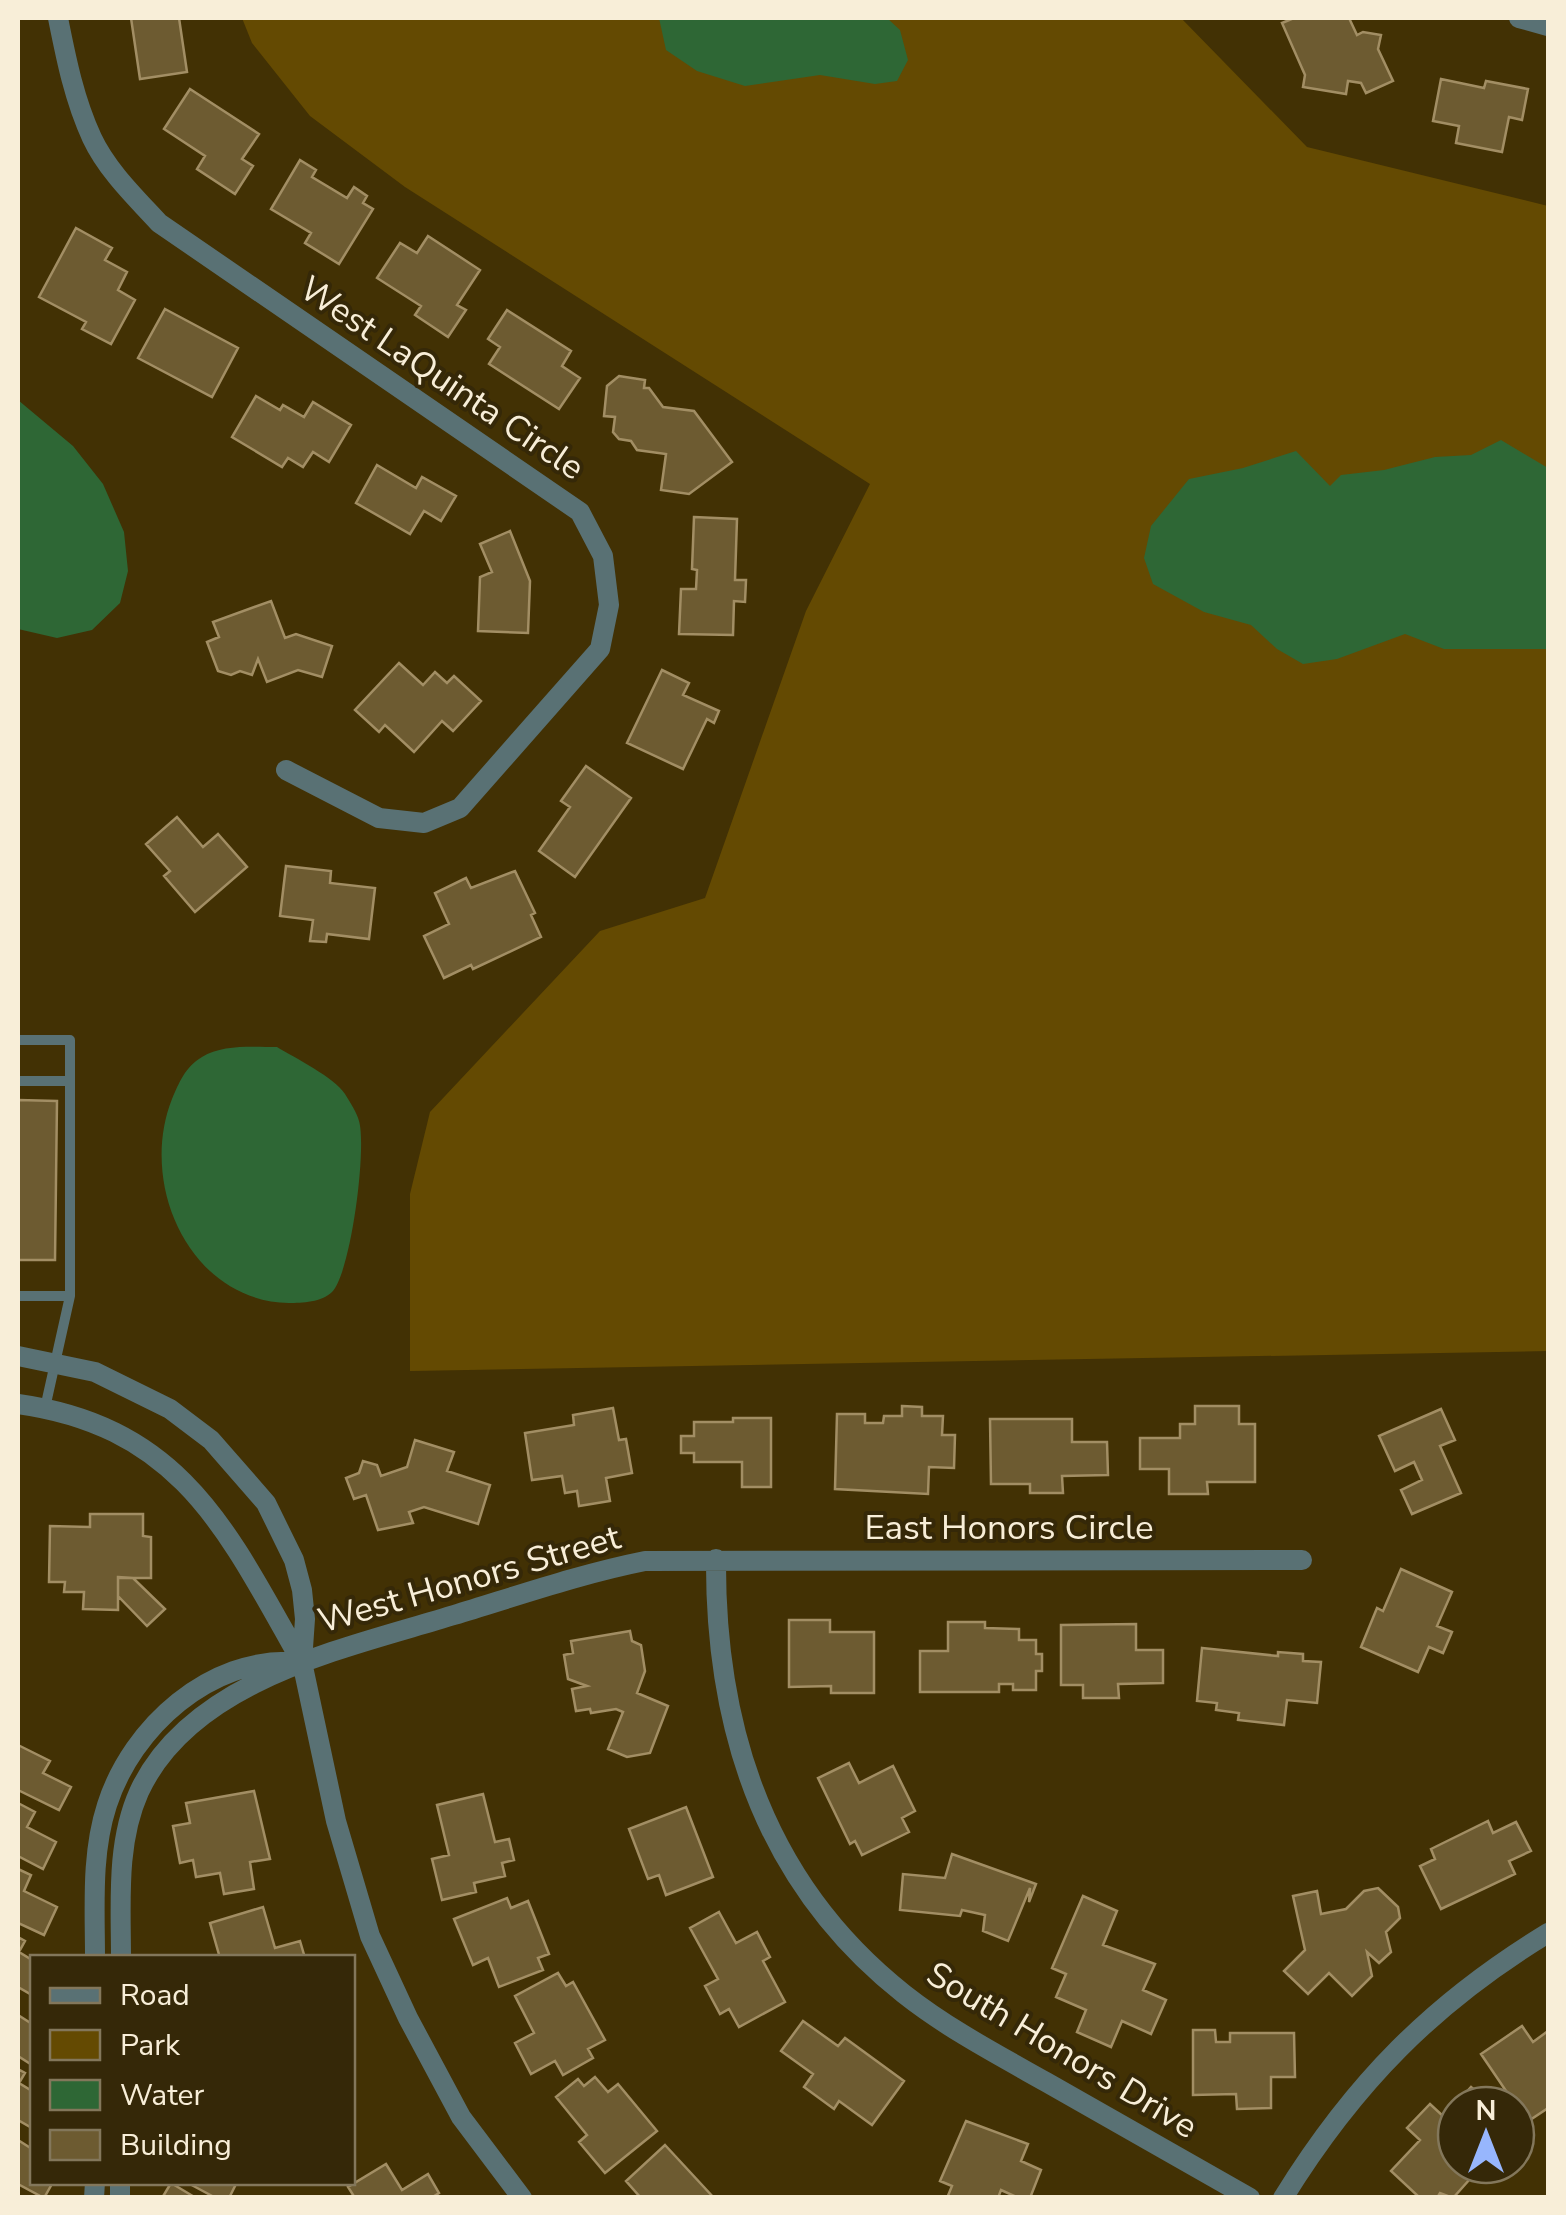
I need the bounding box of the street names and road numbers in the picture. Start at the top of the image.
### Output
street label: West LaQuinta Circle [290,265,594,491]
street label: East Honors Circle [864,1504,1154,1551]
street label: West Honors Street [313,1513,626,1645]
street label: South Honors Drive [918,1950,1206,2150]

